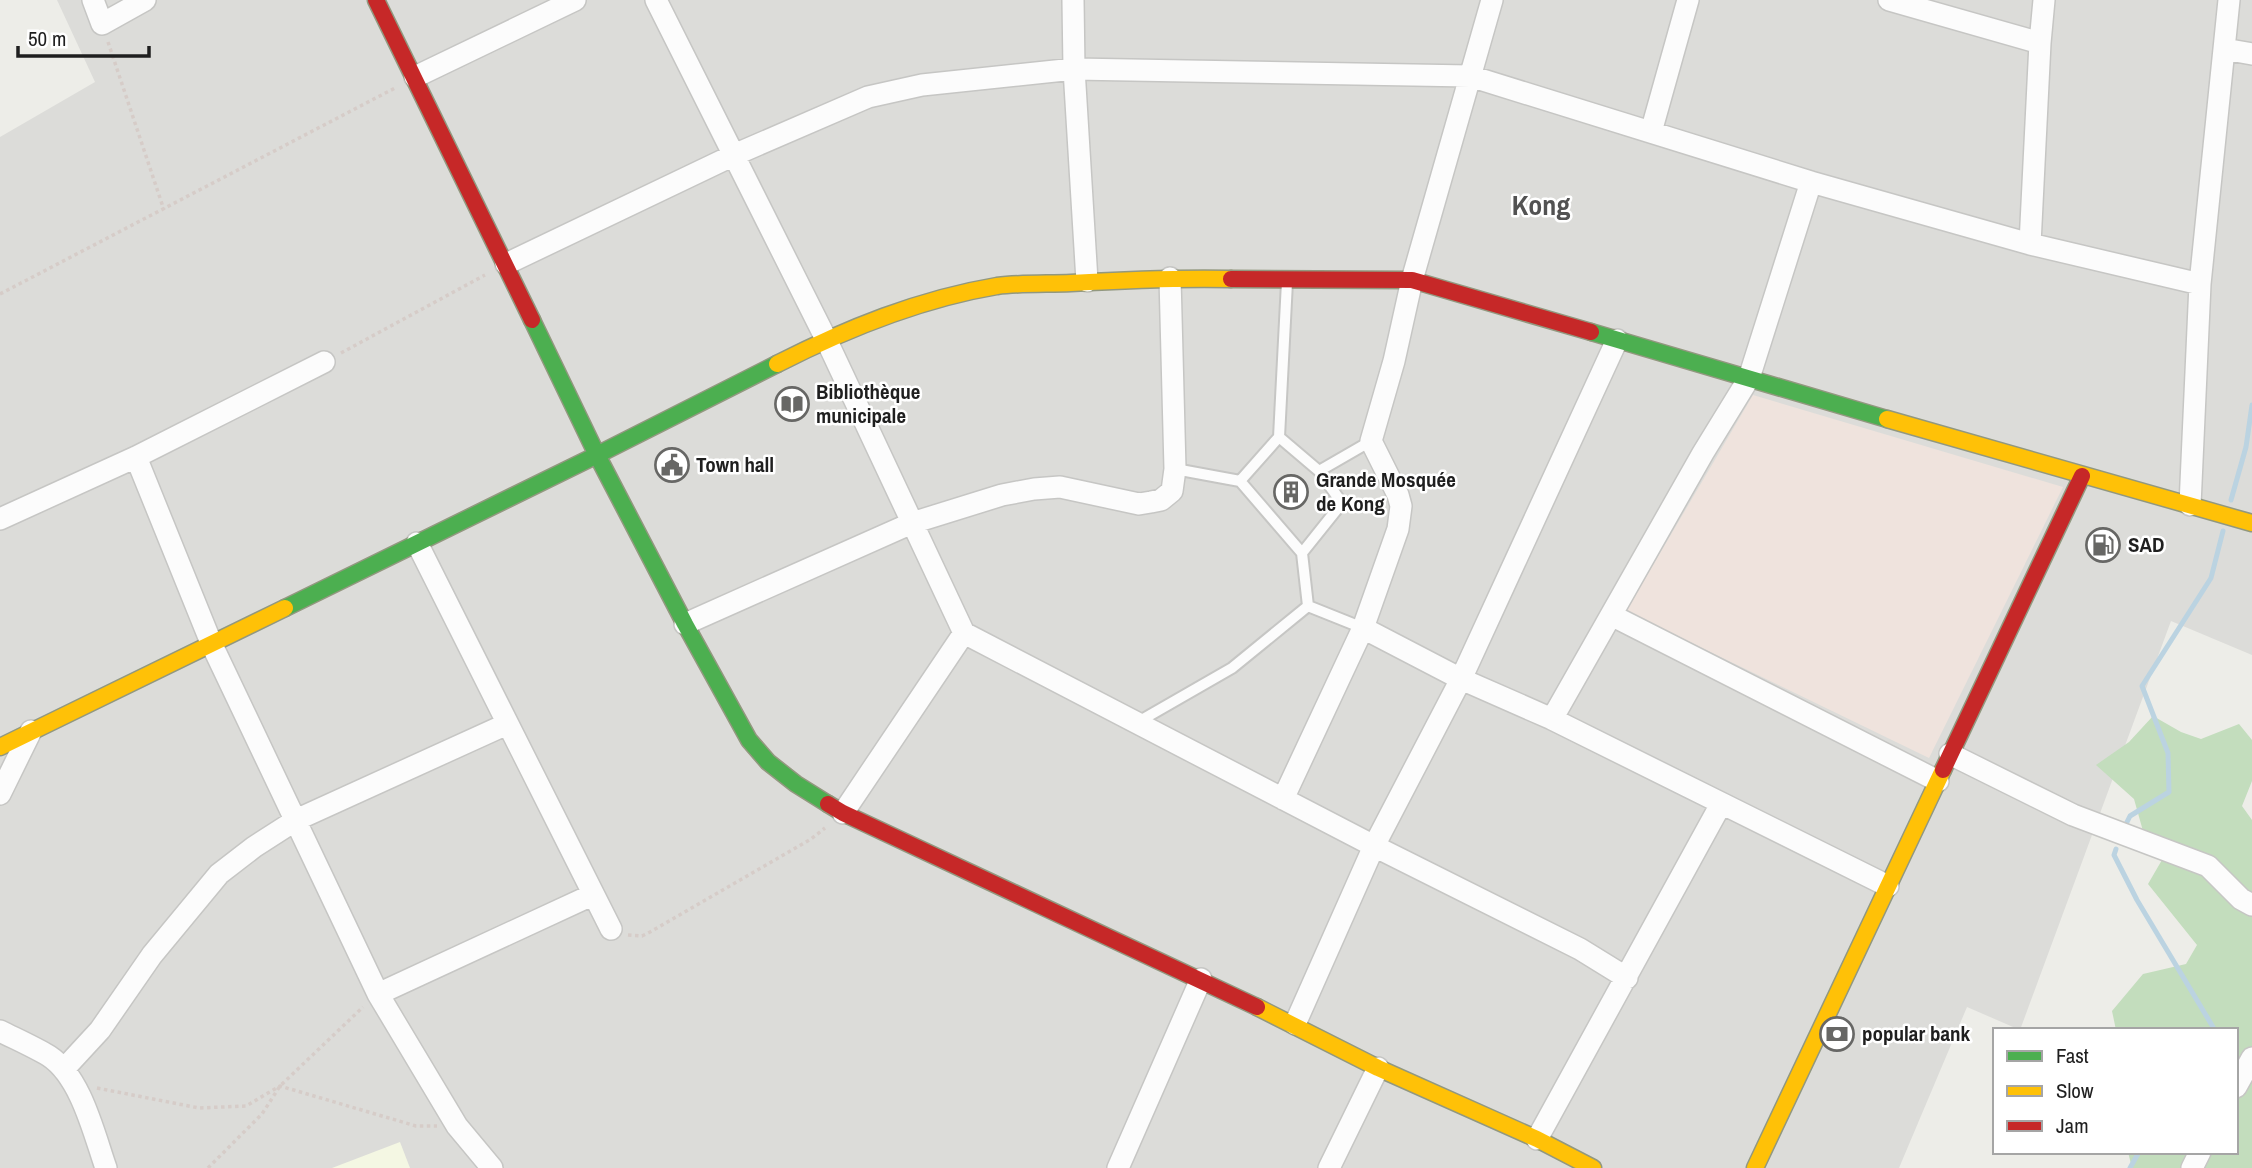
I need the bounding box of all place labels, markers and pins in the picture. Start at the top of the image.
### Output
place label: Bibliothèque municipale [816,377,920,430]
library icon: Bibliothèque municipale [773,385,811,423]
public building icon: Town hall [653,446,691,484]
place label: Town hall [696,450,774,479]
place label: Grande Mosquée de Kong [1316,465,1456,518]
building icon: Grande Mosquée de Kong [1272,473,1310,511]
fuel station icon: SAD [2084,526,2122,564]
place label: SAD [2128,530,2164,559]
bank icon: popular bank [1818,1015,1856,1053]
place label: popular bank [1862,1019,1971,1048]

